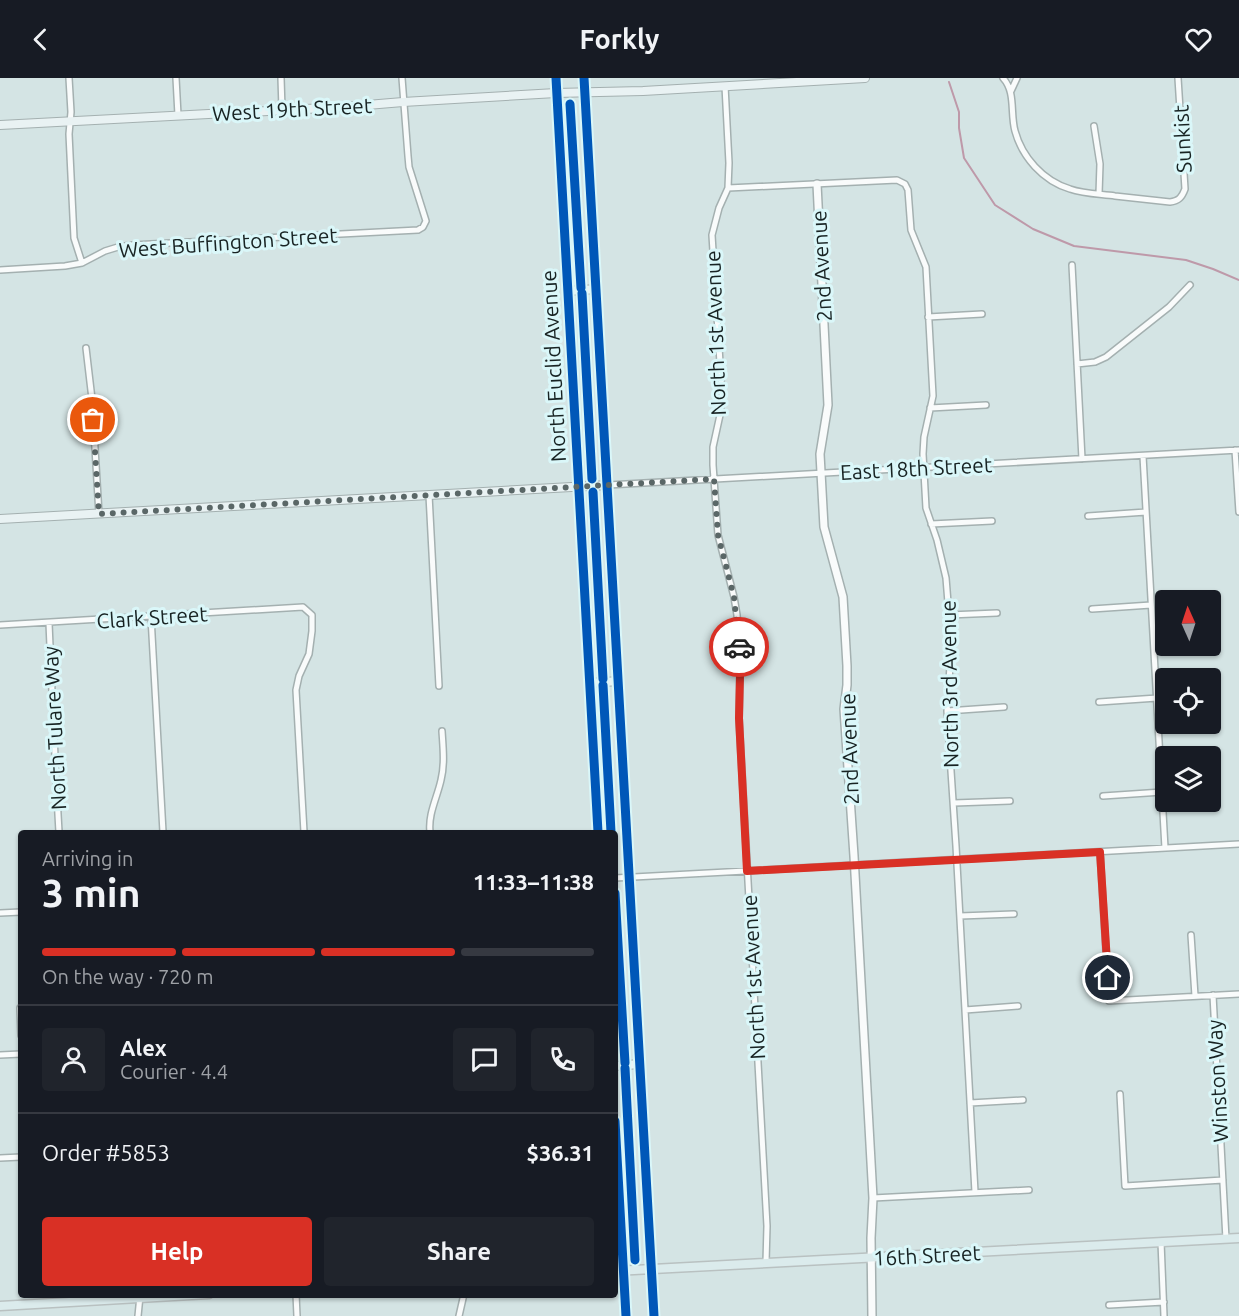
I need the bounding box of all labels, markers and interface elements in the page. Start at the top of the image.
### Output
icon: back [24,23,57,56]
icon: heart [1182,23,1215,56]
text: Forkly [580,24,659,54]
street label: West 19th Street [211,93,373,125]
street label: Sunkist [1168,104,1196,174]
street label: 2nd Avenue [806,210,836,322]
street label: West Buffington Street [118,222,338,262]
street label: North 1st Avenue [700,250,730,416]
street label: North Euclid Avenue [536,269,570,463]
pin [67,394,118,445]
icon: bag [76,403,109,436]
street label: East 18th Street [839,452,993,484]
north arrow [1155,590,1221,656]
map controls [1155,590,1221,812]
street label: North 3rd Avenue [936,600,962,768]
street label: Clark Street [96,601,208,633]
courier [709,617,769,677]
icon: car [723,631,756,664]
street label: North Tulare Way [38,646,70,810]
button: locate [1155,668,1221,734]
street label: 2nd Avenue [835,693,863,805]
button: layers [1155,746,1221,812]
text: Arriving in [42,847,133,870]
text: 11:33–11:38 [473,869,594,894]
text: 3 min [42,871,141,914]
street label: North 1st Avenue [737,894,769,1060]
pin [1082,952,1133,1003]
icon: home [1091,961,1124,994]
text: On the way · 720 m [42,965,214,988]
street label: Winston Way [1202,1019,1232,1143]
button: person [42,1028,105,1091]
button: chat [453,1028,516,1091]
button: phone [531,1028,594,1091]
text: Alex [120,1035,167,1060]
text: Courier · 4.4 [120,1060,228,1083]
text: Order #5853 [42,1140,170,1165]
text: $36.31 [527,1140,594,1165]
button: Help [42,1217,312,1286]
button: Share [324,1217,594,1286]
street label: 16th Street [873,1240,981,1270]

